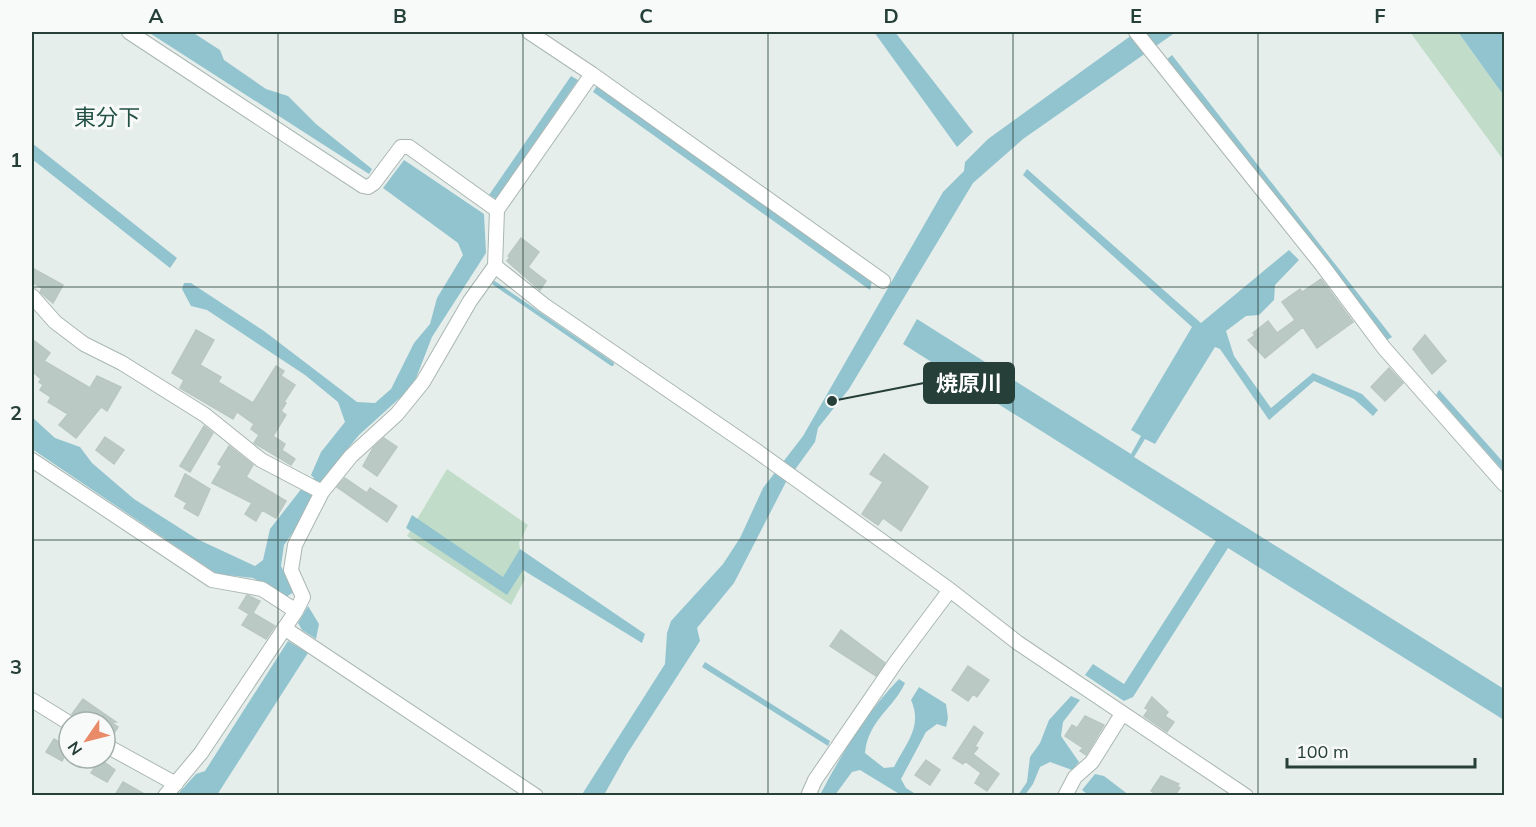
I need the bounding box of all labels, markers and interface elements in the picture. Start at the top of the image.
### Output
text: A [149,3,164,28]
text: B [393,3,407,28]
text: C [639,3,653,28]
text: D [883,3,899,28]
text: E [1130,3,1142,28]
text: F [1374,3,1386,28]
district label: 東分下 [74,103,140,131]
text: 1 [10,147,22,172]
callout: 焼原川 [924,363,1014,403]
text: 焼原川 [936,369,1002,397]
text: 2 [10,400,22,425]
text: 3 [10,654,22,679]
north arrow [57,710,117,770]
scale bar [1287,731,1474,769]
text: N [63,738,86,759]
text: 100 m [1296,740,1349,763]

